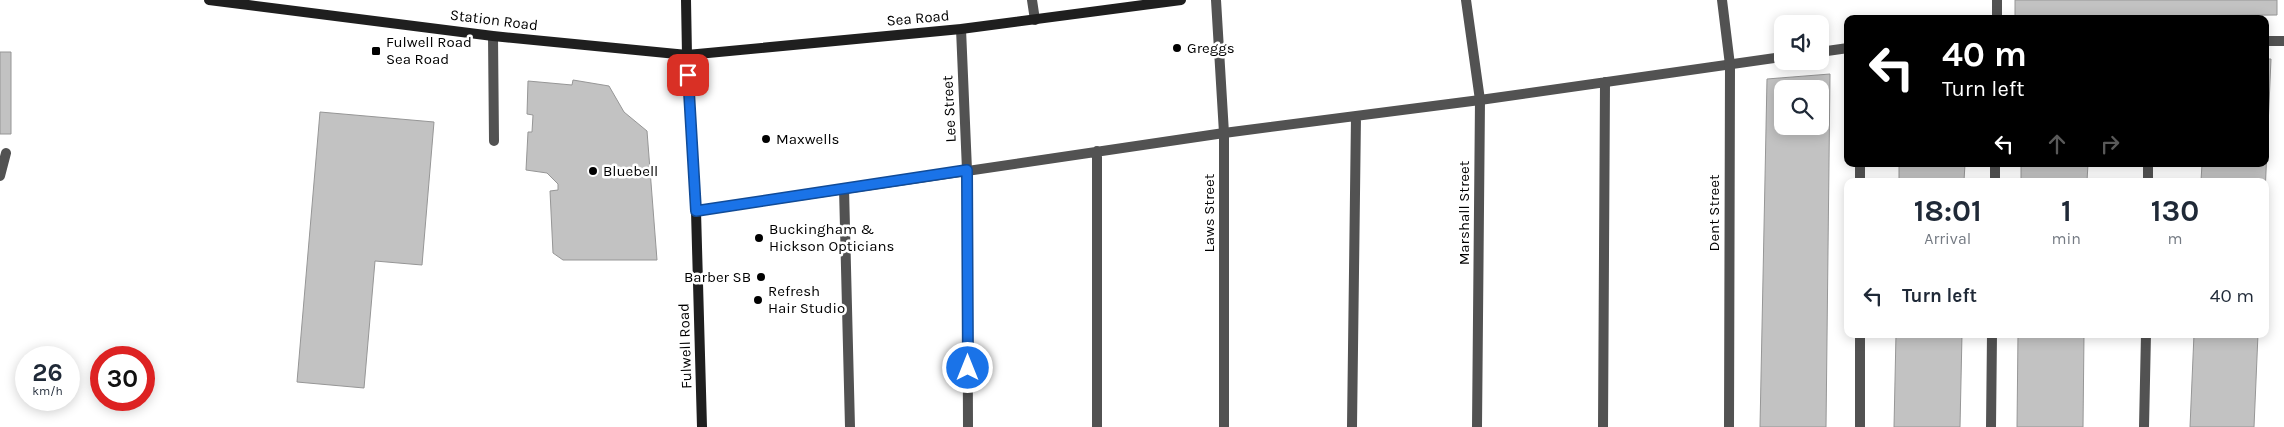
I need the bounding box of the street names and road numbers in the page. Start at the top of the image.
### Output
street label: Station Road [449,6,539,34]
street label: Sea Road [886,6,950,30]
street label: Lee Street [938,75,960,143]
street label: Marshall Street [1455,160,1473,265]
street label: Laws Street [1200,173,1218,252]
street label: Dent Street [1705,174,1723,252]
street label: Fulwell Road [675,303,695,389]

